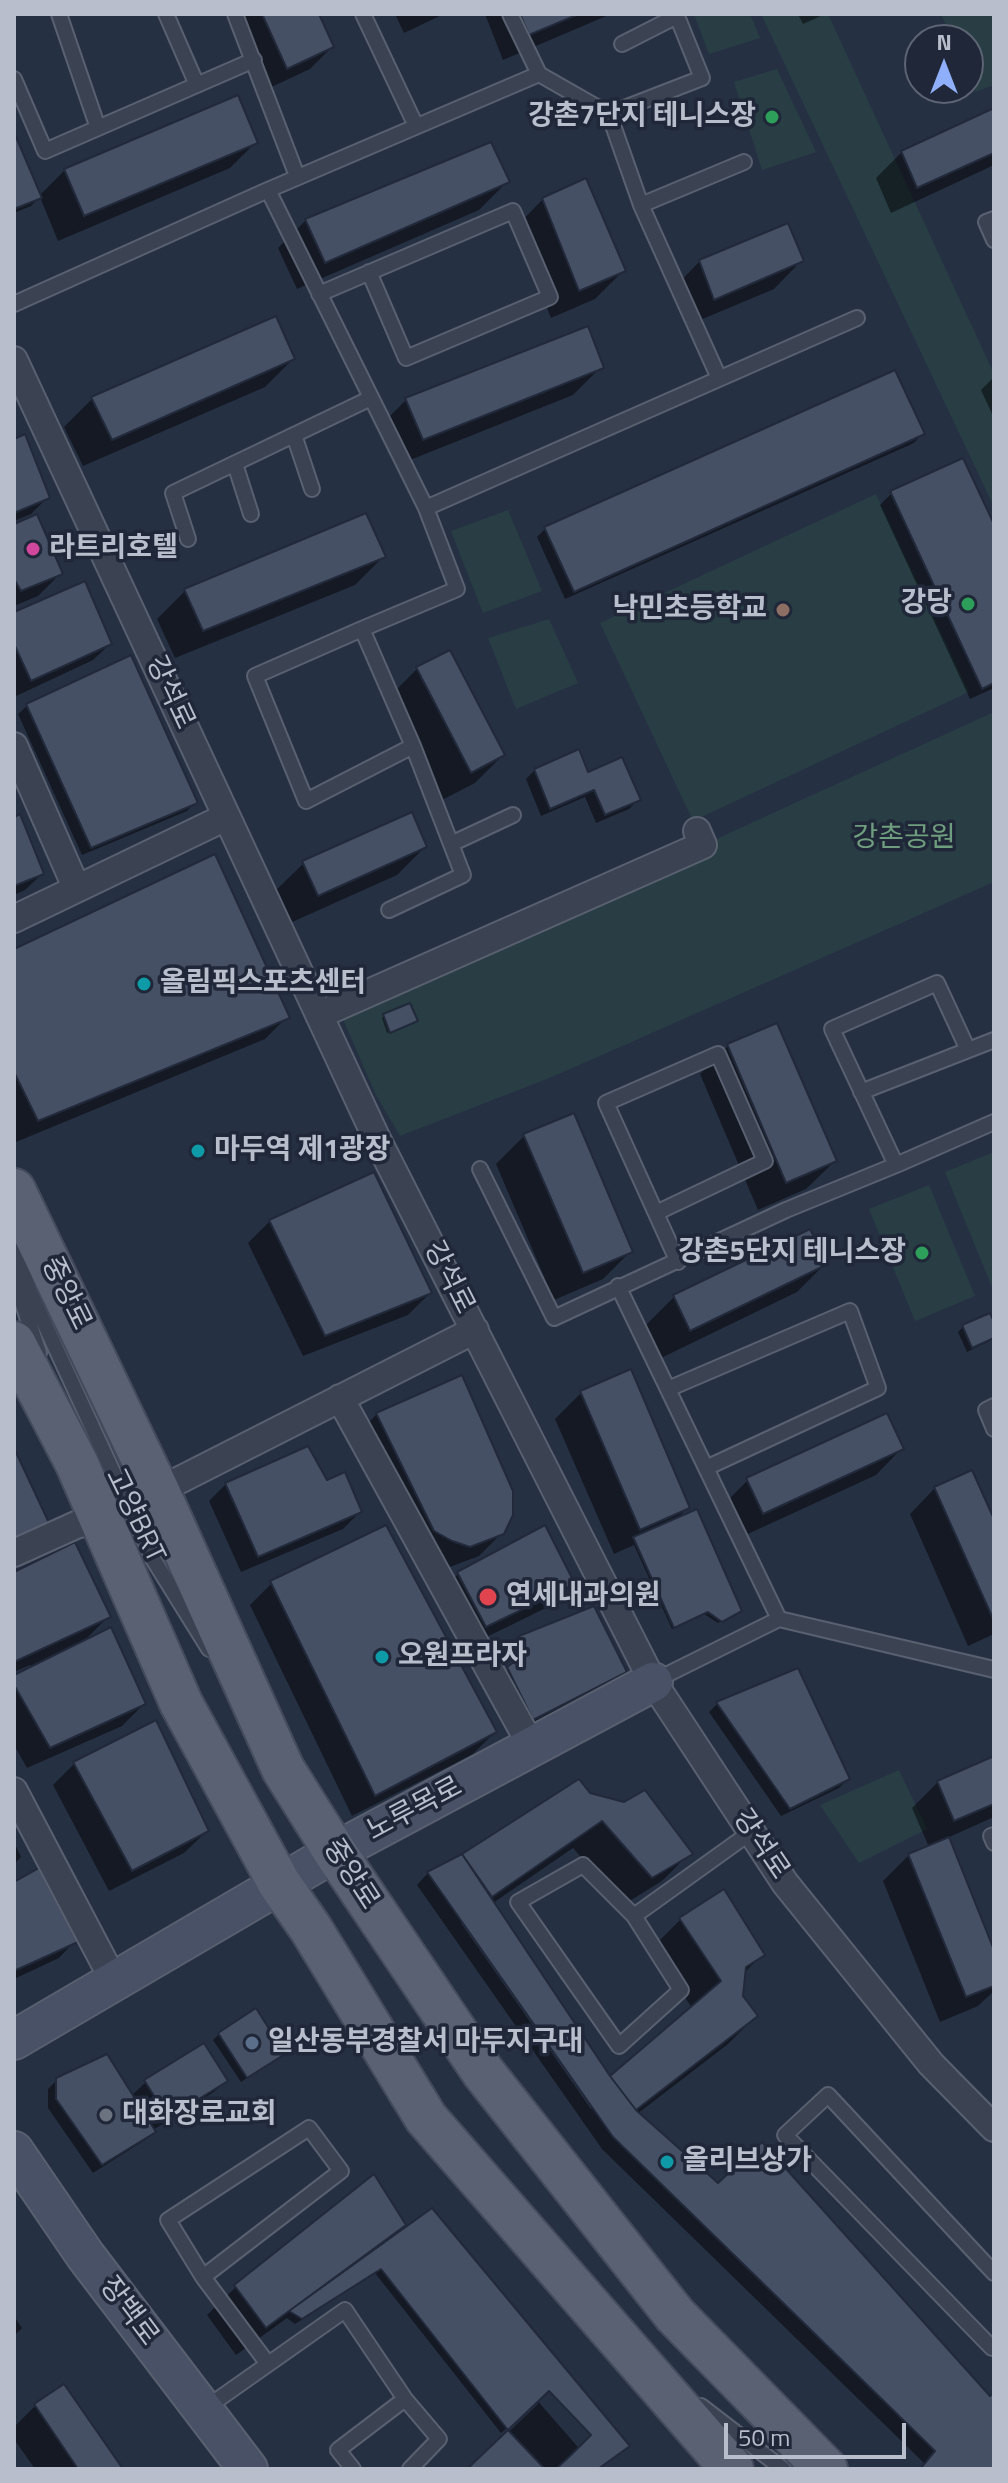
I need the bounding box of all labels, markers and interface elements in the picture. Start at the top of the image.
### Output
north arrow [904,24,984,104]
text: N [936,25,952,59]
place label: 강촌7단지 테니스장 [528,100,756,134]
marker: 강촌7단지 테니스장 [763,108,781,126]
place label: 라트리호텔 [49,532,178,566]
marker: 라트리호텔 [24,540,42,558]
place label: 강당 [900,587,952,621]
place label: 낙민초등학교 [612,593,767,627]
marker: 강당 [959,595,977,613]
marker: 낙민초등학교 [774,601,792,619]
street label: 강석로 [137,651,201,735]
park label: 강촌공원 [852,822,956,856]
place label: 올림픽스포츠센터 [160,967,366,1001]
marker: 올림픽스포츠센터 [135,975,153,993]
place label: 마두역 제1광장 [214,1134,390,1168]
marker: 마두역 제1광장 [189,1142,207,1160]
street label: 강석로 [415,1236,481,1320]
place label: 강촌5단지 테니스장 [678,1236,906,1270]
marker: 강촌5단지 테니스장 [913,1244,931,1262]
street label: 중앙로 [33,1252,97,1336]
street label: 고양BRT [97,1463,171,1569]
place label: 연세내과의원 [506,1580,661,1614]
marker: 연세내과의원 [477,1586,499,1608]
place label: 오원프라자 [398,1640,527,1674]
marker: 오원프라자 [373,1648,391,1666]
street label: 노루목로 [362,1771,468,1849]
street label: 강석로 [724,1804,796,1886]
street label: 중앙로 [315,1833,385,1917]
place label: 일산동부경찰서 마두지구대 [268,2026,583,2060]
marker: 일산동부경찰서 마두지구대 [243,2034,261,2052]
place label: 대화장로교회 [122,2098,277,2132]
marker: 대화장로교회 [97,2106,115,2124]
place label: 올리브상가 [683,2145,812,2179]
marker: 올리브상가 [658,2153,676,2171]
street label: 장백로 [91,2271,165,2353]
scale bar [728,2407,910,2457]
text: 50 m [738,2419,790,2455]

